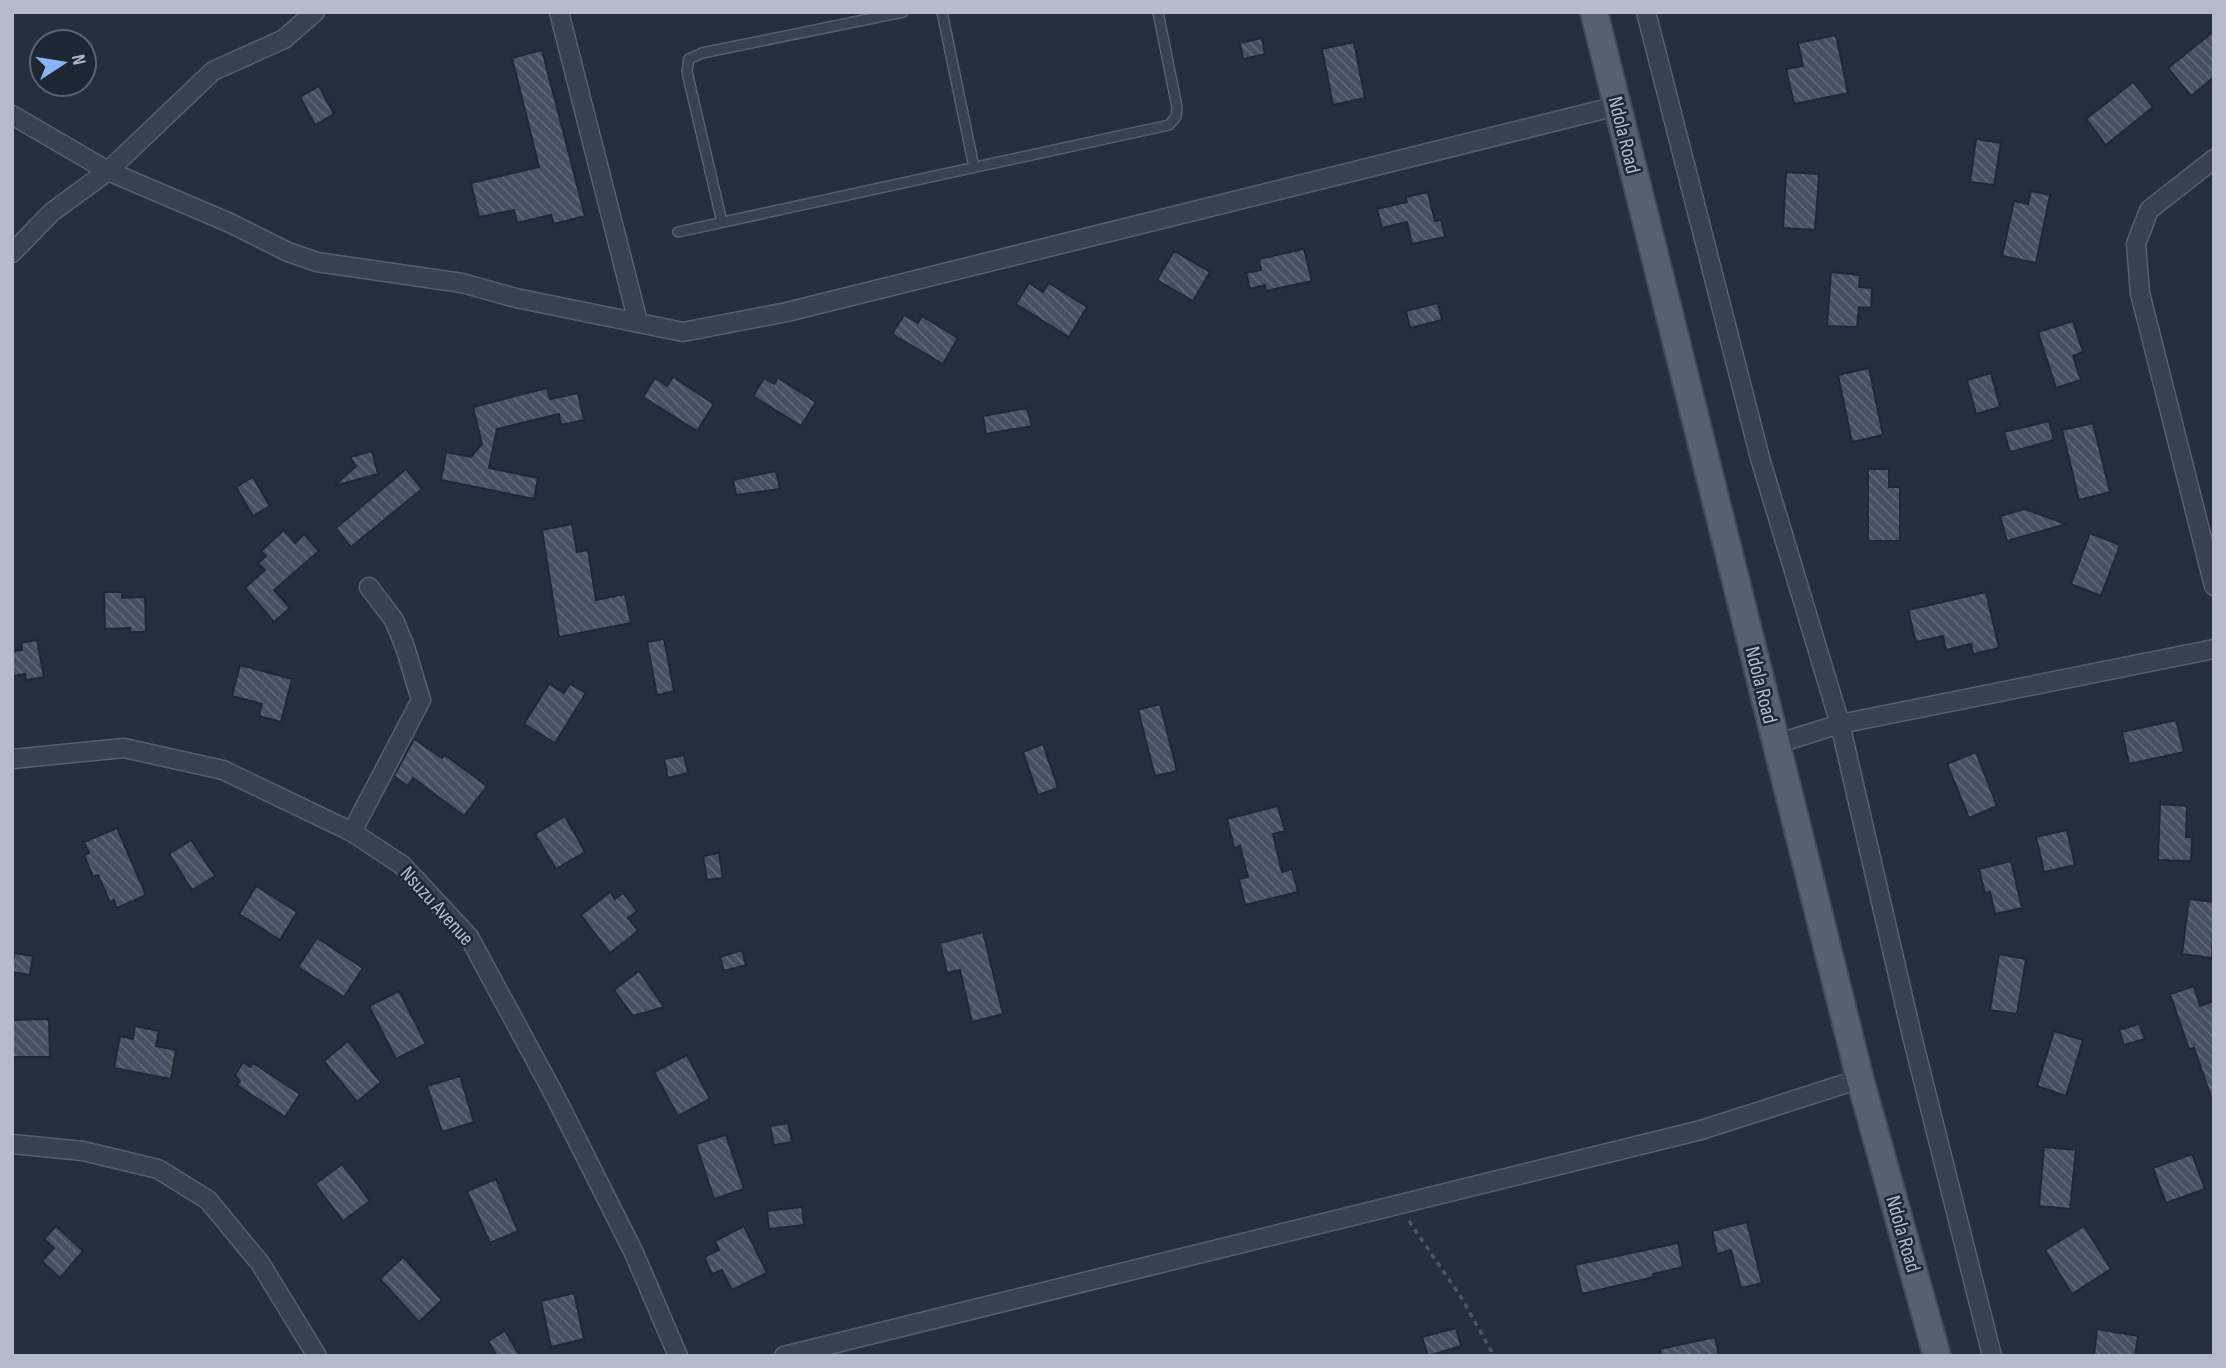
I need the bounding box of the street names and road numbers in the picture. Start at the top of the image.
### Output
street label: Ndola Road [1602,94,1646,176]
street label: Ndola Road [1739,644,1783,726]
street label: Nsuzu Avenue [395,861,479,951]
street label: Ndola Road [1880,1193,1926,1275]

